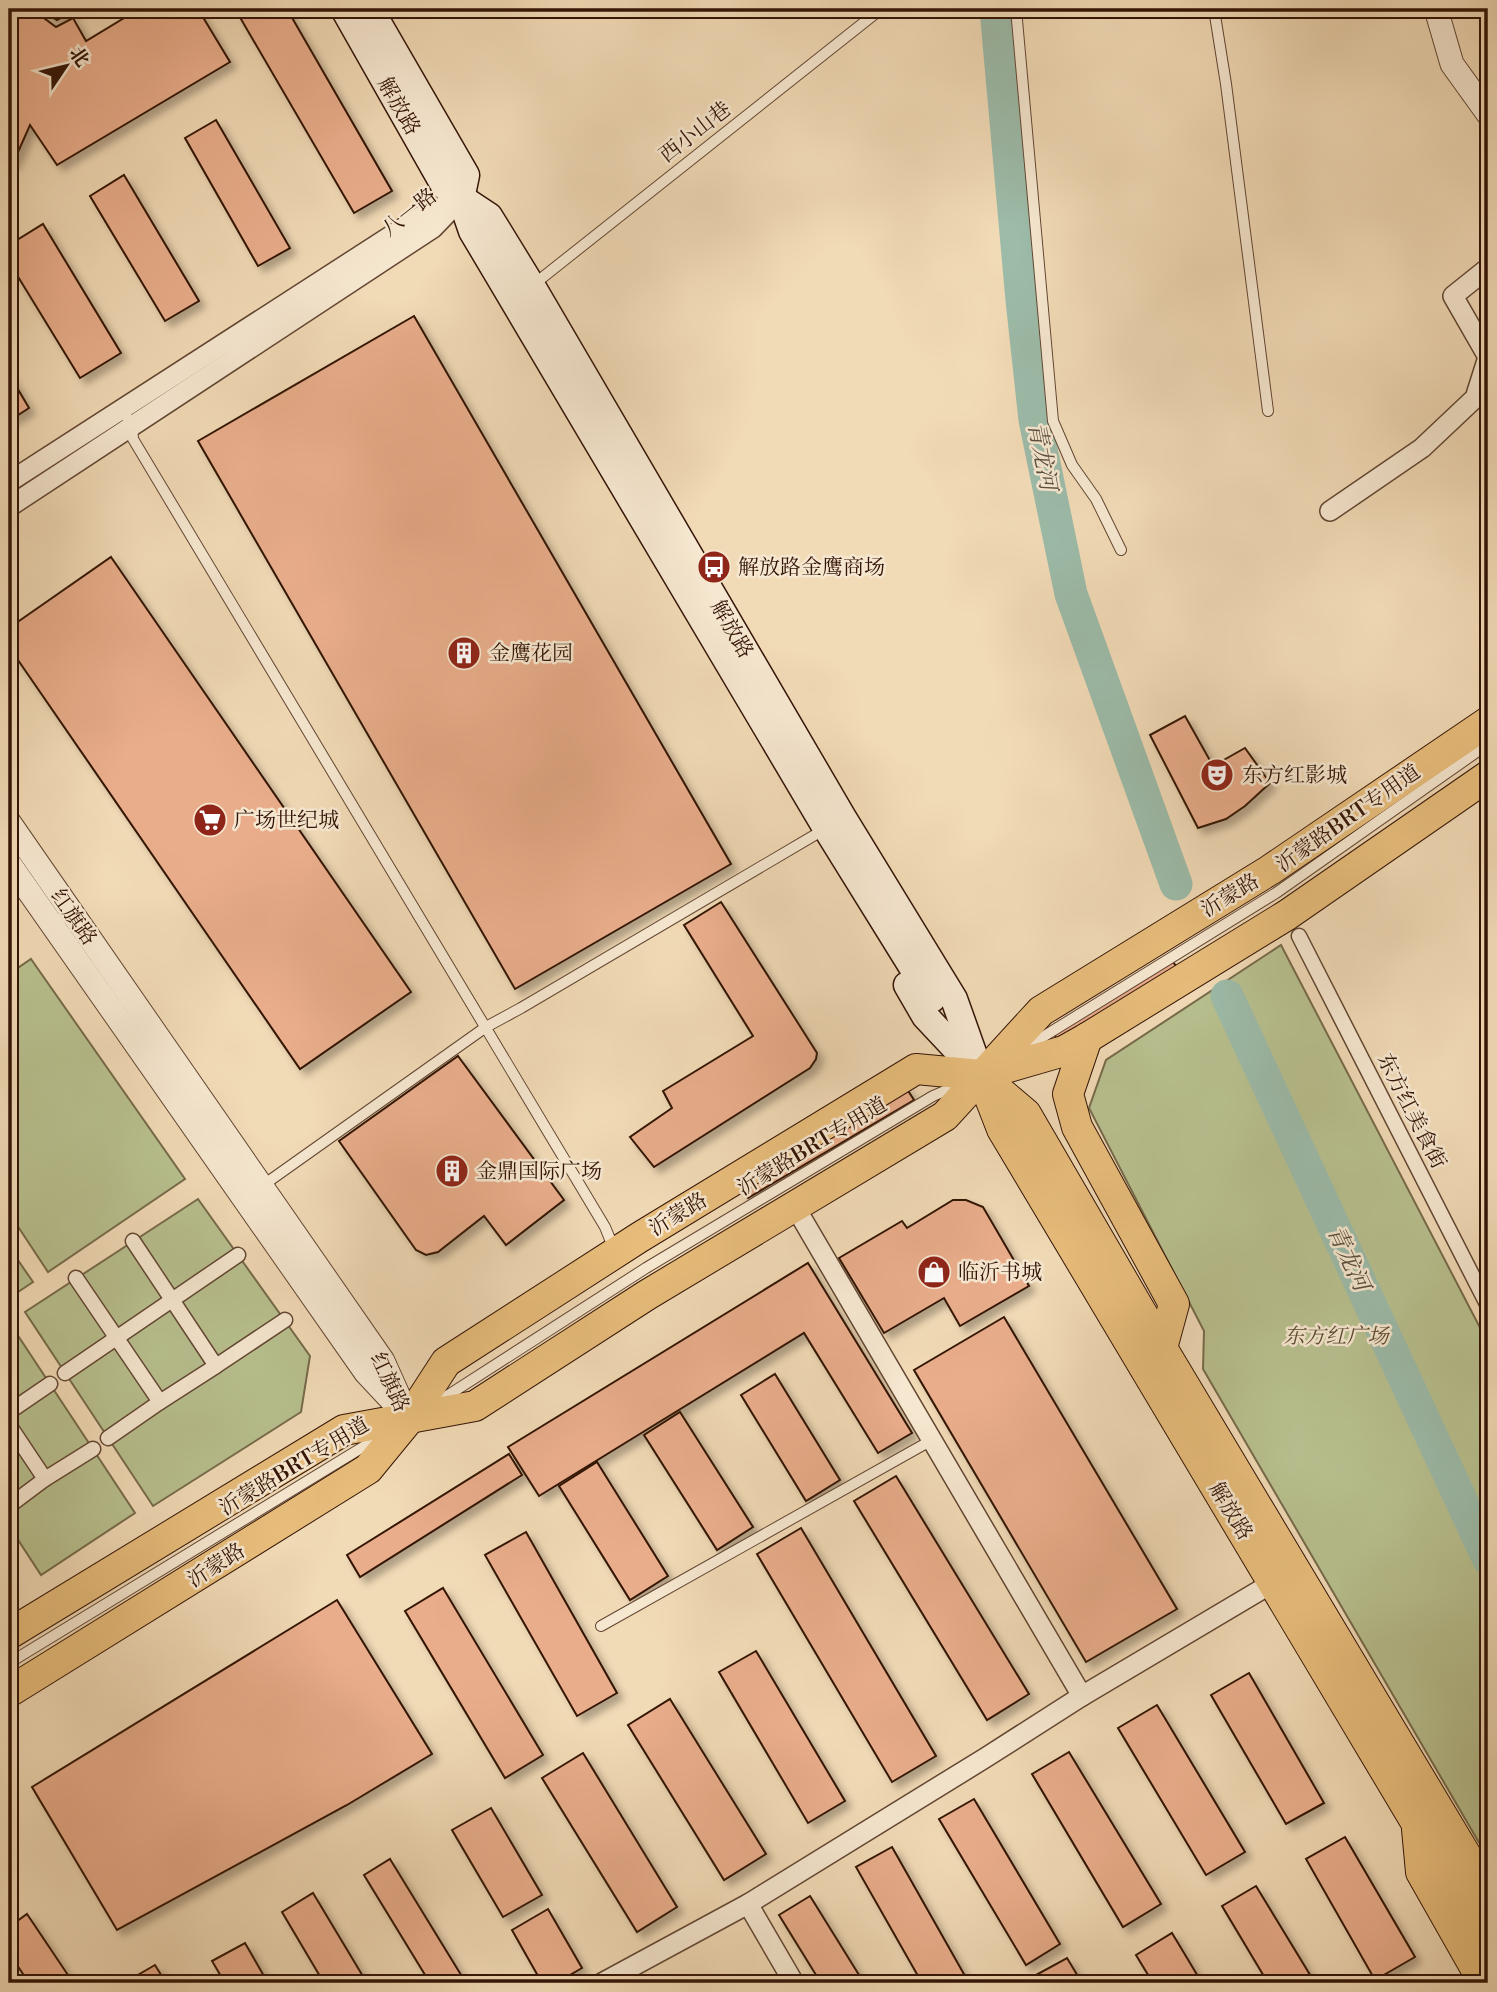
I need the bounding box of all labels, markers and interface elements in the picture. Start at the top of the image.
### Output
north arrow [32,32,102,102]
text: 北 [64,42,94,71]
street label: 解放路 [371,73,425,140]
street label: 西小山巷 [655,97,737,169]
street label: 八一路 [377,183,442,242]
water label: 青龙河 [1022,420,1063,497]
bus stop icon: 解放路金鹰商场 [695,548,733,586]
place label: 解放路金鹰商场 [738,555,885,581]
street label: 解放路 [704,596,758,663]
building icon: 金鹰花园 [445,634,483,672]
place label: 金鹰花园 [489,641,573,667]
theatre icon: 东方红影城 [1198,756,1236,794]
street label: 沂蒙路BRT专用道 [1271,759,1426,878]
place label: 东方红影城 [1242,763,1347,789]
supermarket icon: 广场世纪城 [191,801,229,839]
place label: 广场世纪城 [234,808,339,834]
street label: 沂蒙路 [1197,868,1264,923]
street label: 红旗路 [44,884,102,951]
street label: 东方红美食街 [1371,1049,1451,1173]
street label: 沂蒙路BRT专用道 [733,1092,892,1202]
building icon: 金鼎国际广场 [433,1152,471,1190]
place label: 金鼎国际广场 [476,1159,602,1185]
street label: 沂蒙路 [645,1187,712,1242]
water label: 青龙河 [1321,1221,1377,1299]
shop icon: 临沂书城 [915,1253,953,1291]
place label: 临沂书城 [958,1260,1042,1286]
park label: 东方红广场 [1284,1324,1390,1350]
street label: 红旗路 [364,1348,414,1416]
street label: 沂蒙路BRT专用道 [215,1412,374,1522]
street label: 解放路 [1203,1478,1258,1545]
street label: 沂蒙路 [183,1538,250,1594]

